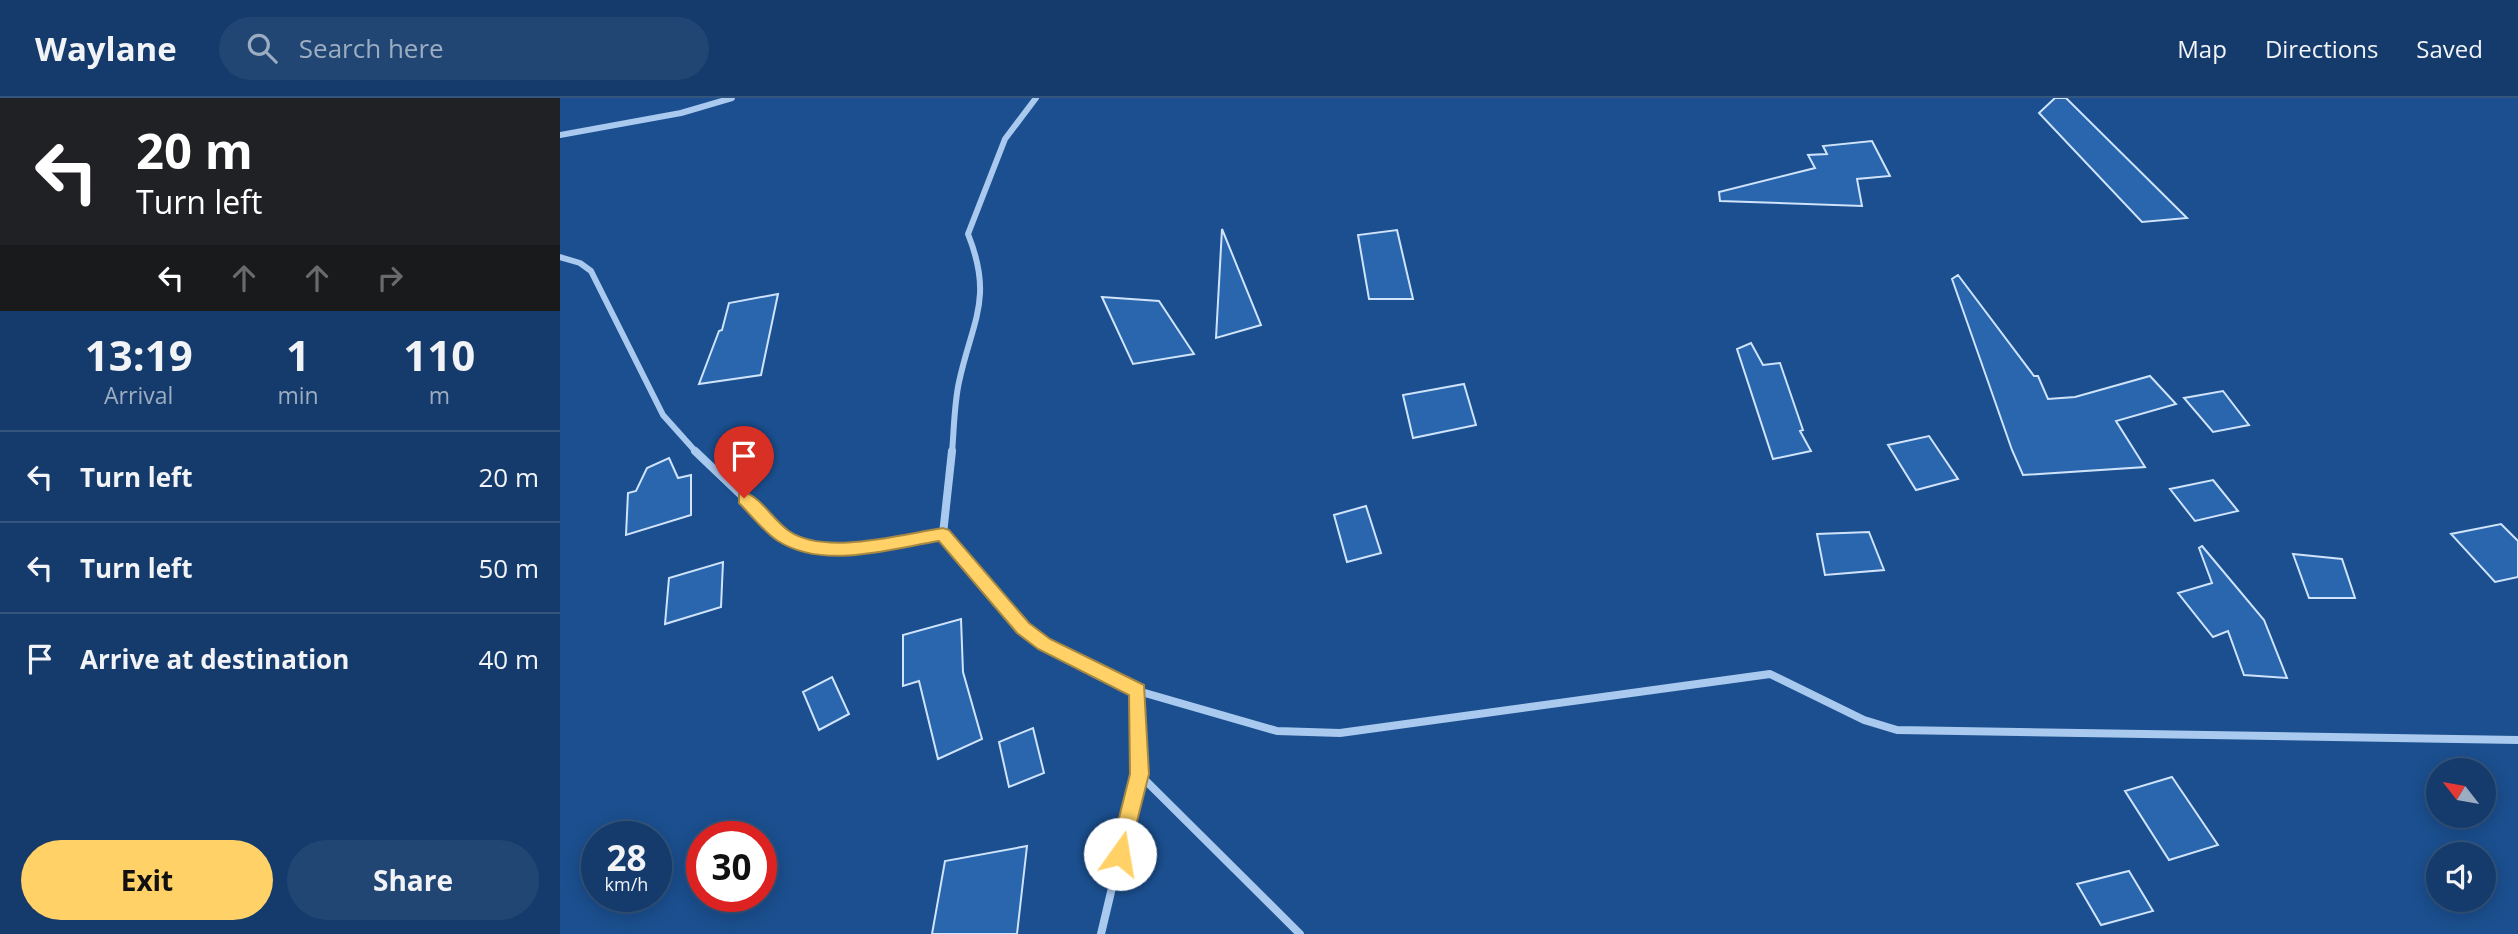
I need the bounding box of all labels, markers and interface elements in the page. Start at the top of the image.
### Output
search box [219,17,709,80]
text: Waylane [35,26,177,71]
icon: search [243,29,281,67]
text: Search here [299,30,444,66]
text: Map [2177,32,2227,65]
text: Directions [2265,32,2378,65]
text: Saved [2416,32,2483,65]
text: 20 m [136,117,253,183]
icon: left [21,126,112,217]
text: Turn left [136,180,262,223]
icon: left [152,259,190,297]
icon: ahead [225,259,263,297]
icon: ahead [298,259,336,297]
icon: right [371,259,409,297]
text: 13:19 [85,326,193,383]
text: 1 [286,326,310,383]
text: 110 [403,326,475,383]
text: Arrival [104,379,173,411]
text: min [277,379,319,411]
text: m [429,379,450,411]
pin [714,426,774,498]
icon: arrive [725,437,763,475]
icon: left [21,458,59,496]
text: Turn left [80,459,192,495]
text: 20 m [478,459,539,495]
icon: left [21,549,59,587]
text: Turn left [80,550,192,586]
text: 50 m [478,550,539,586]
icon: arrive [21,640,59,678]
text: Arrive at destination [80,641,349,677]
text: 40 m [478,641,539,677]
north arrow [2426,758,2496,828]
map controls [2426,758,2496,912]
position arrow [1083,817,1157,891]
speed limit sign: 30 [686,821,777,912]
text: 28 [606,834,647,881]
button: Exit [21,840,273,920]
button: Share [287,840,539,920]
button: sound [2426,842,2496,912]
text: km/h [605,872,648,896]

